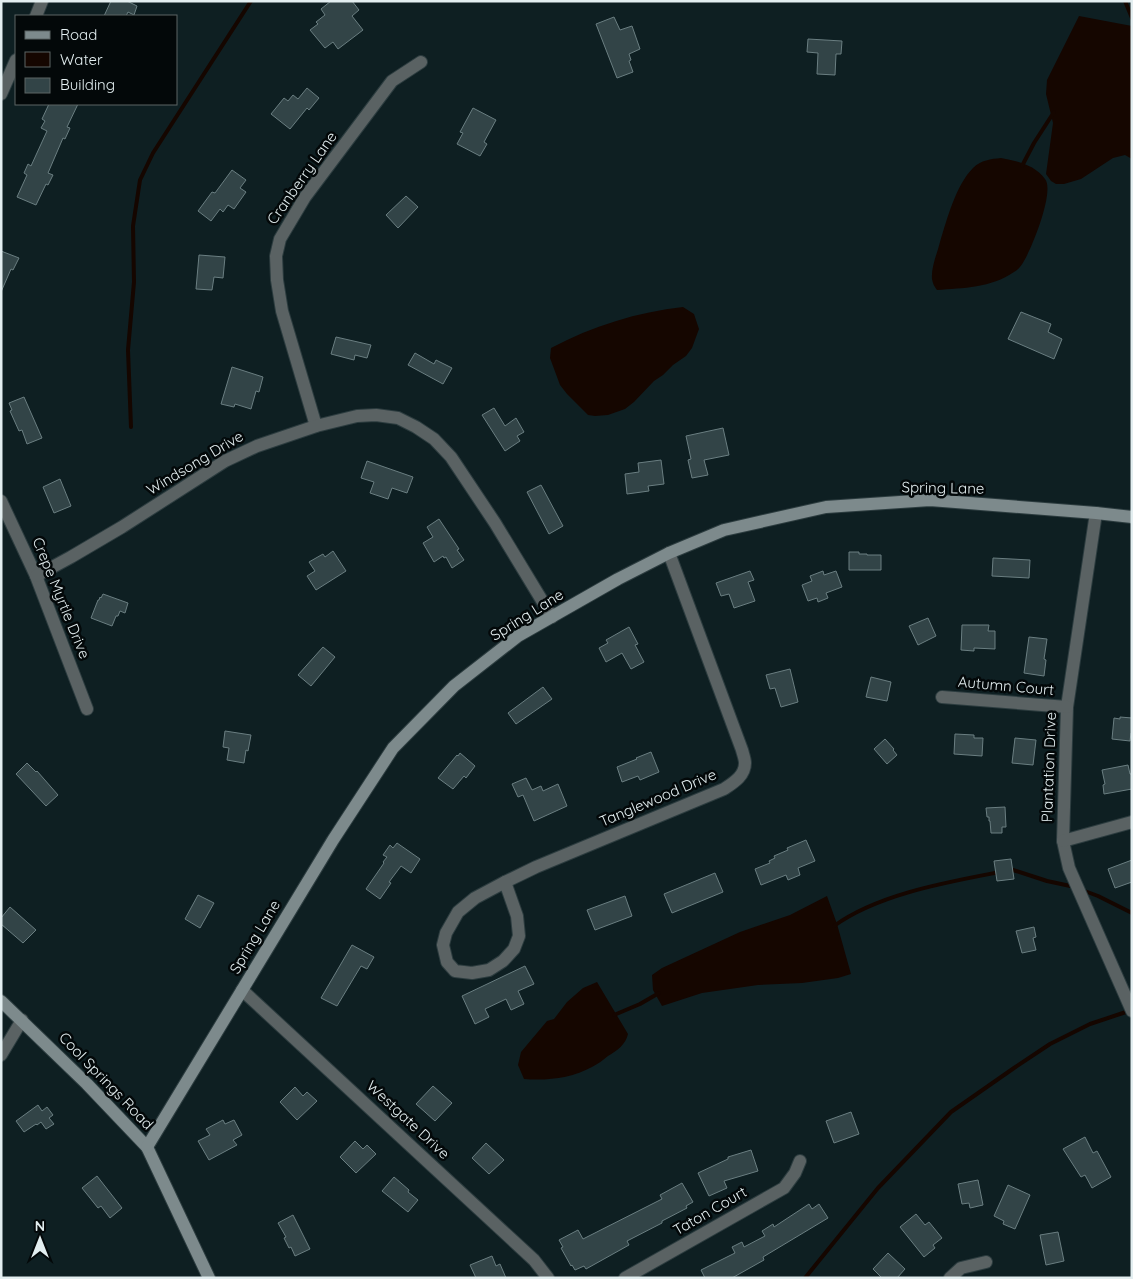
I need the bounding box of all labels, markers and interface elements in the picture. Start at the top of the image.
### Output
legend [15,15,178,105]
text: Road [60,25,97,44]
text: Water [60,50,103,69]
text: Building [60,75,115,94]
street label: Cranberry Lane [263,128,341,228]
street label: Windsong Drive [143,426,247,499]
street label: Spring Lane [901,477,985,498]
street label: Crepe Myrtle Drive [28,534,94,661]
street label: Spring Lane [487,585,567,645]
street label: Autumn Court [957,672,1055,699]
street label: Plantation Drive [1037,711,1060,823]
street label: Tanglewood Drive [596,764,719,831]
street label: Spring Lane [225,896,284,977]
street label: Cool Springs Road [55,1028,158,1133]
street label: Westgate Drive [363,1076,454,1163]
street label: Taton Court [670,1182,750,1239]
north arrow [15,1214,65,1264]
text: N [35,1217,45,1235]

